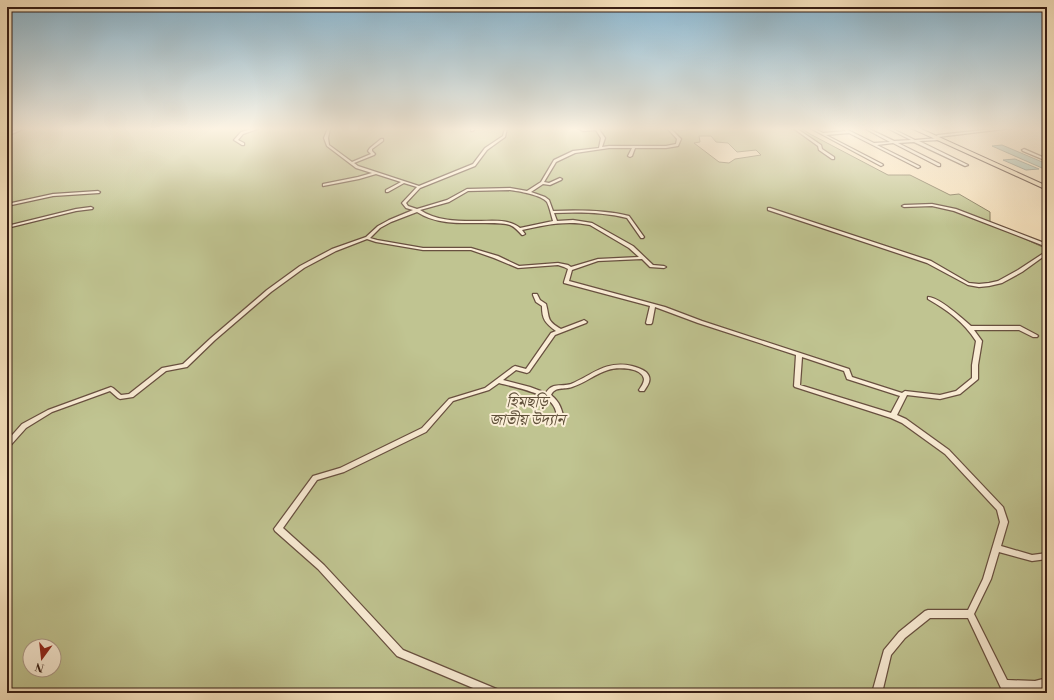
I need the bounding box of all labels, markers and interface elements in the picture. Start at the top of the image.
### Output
park label: হিমছড়ি জাতীয় উদ্যান [489,392,568,430]
north arrow [22,638,62,678]
text: N [33,659,46,675]

